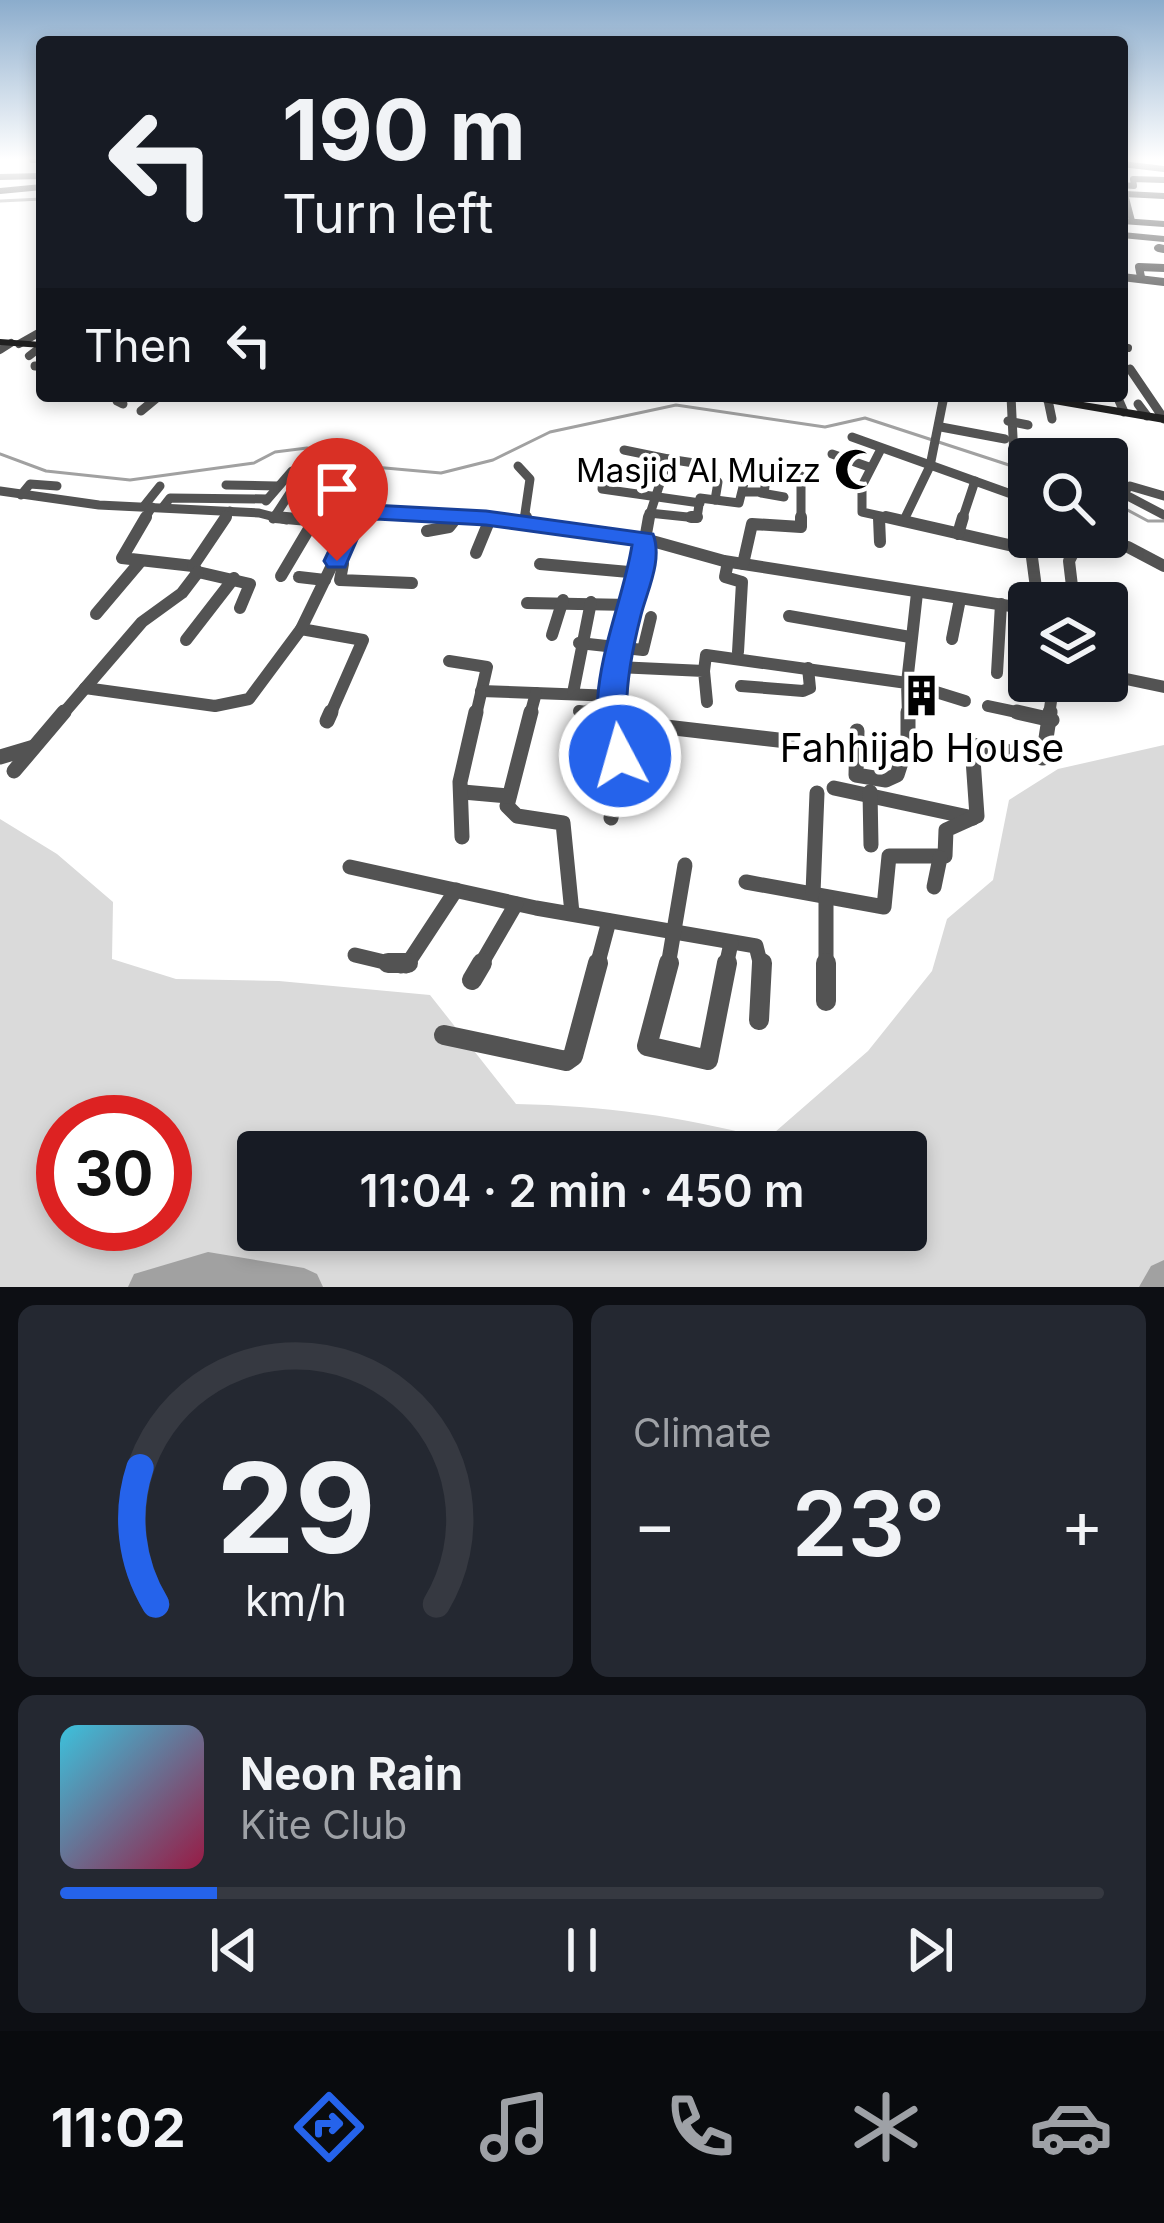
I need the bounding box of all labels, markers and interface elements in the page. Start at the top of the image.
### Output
text: 190 m [282,79,526,180]
icon: left [84,84,240,240]
text: Turn left [282,181,493,246]
icon: left [216,312,282,378]
text: Then [84,318,192,373]
pin [286,438,388,561]
map controls [1008,438,1128,702]
button: search [1008,438,1128,558]
mosque icon: Masjid Al Muizz [832,447,878,493]
place label: Masjid Al Muizz [576,450,821,490]
icon: arrive [304,456,370,522]
button: layers [1008,582,1128,702]
building icon: Fahhijab House [899,673,945,719]
position arrow [557,693,683,819]
place label: Fahhijab House [780,724,1064,771]
speed limit sign: 30 [36,1095,192,1251]
text: 11:04 · 2 min · 450 m [359,1163,805,1218]
text: Climate [633,1409,772,1456]
text: 29 [216,1432,375,1583]
text: 23° [792,1469,945,1578]
text: − [633,1484,677,1564]
text: + [1060,1484,1104,1564]
text: km/h [245,1574,346,1626]
text: Neon Rain [240,1746,463,1801]
text: Kite Club [240,1801,407,1848]
icon: previous [201,1917,267,1983]
icon: pause [549,1917,615,1983]
icon: next [897,1917,963,1983]
icon: directions [287,2085,371,2169]
icon: music [473,2085,557,2169]
icon: phone [658,2085,742,2169]
icon: climate [844,2085,928,2169]
icon: car [1029,2085,1113,2169]
text: 11:02 [51,2095,186,2160]

